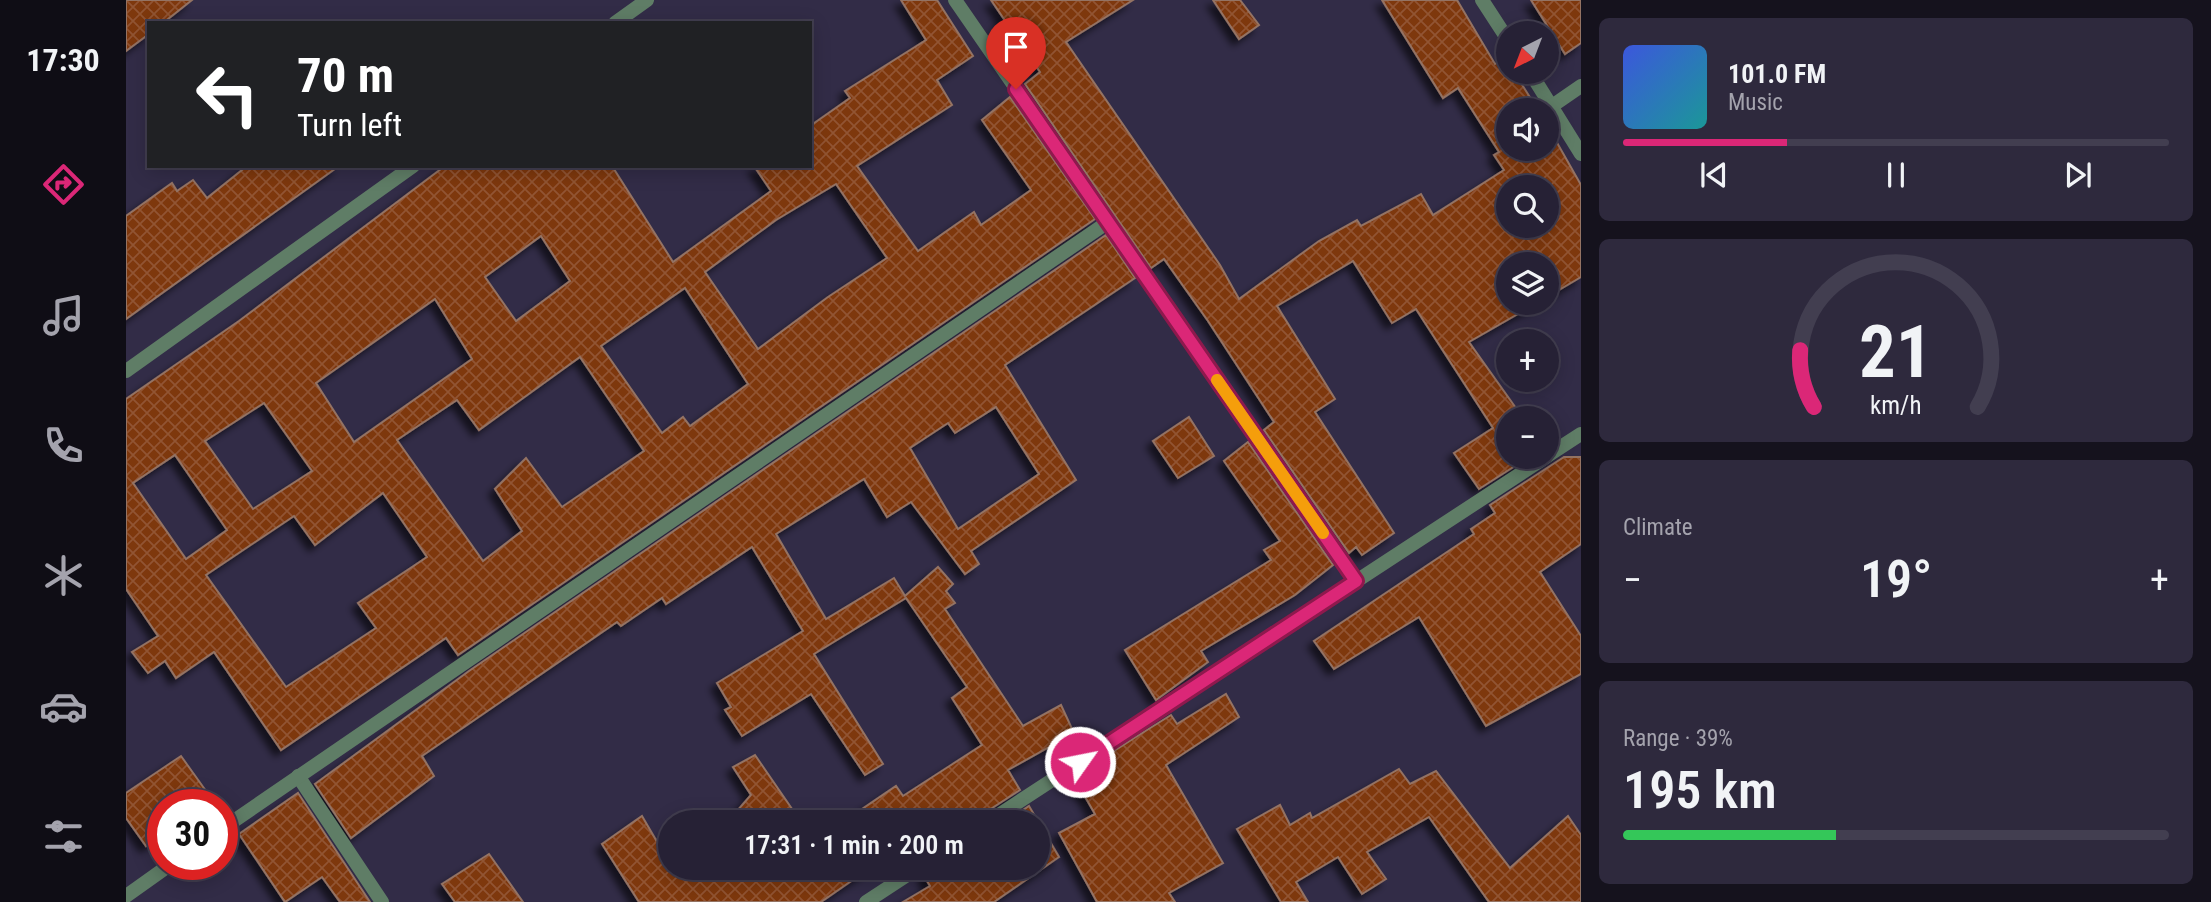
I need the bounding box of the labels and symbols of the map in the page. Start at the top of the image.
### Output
pin [986,17,1046,89]
north arrow [1496,21,1559,84]
position arrow [1043,725,1117,799]
speed limit sign: 30 [147,789,238,880]

